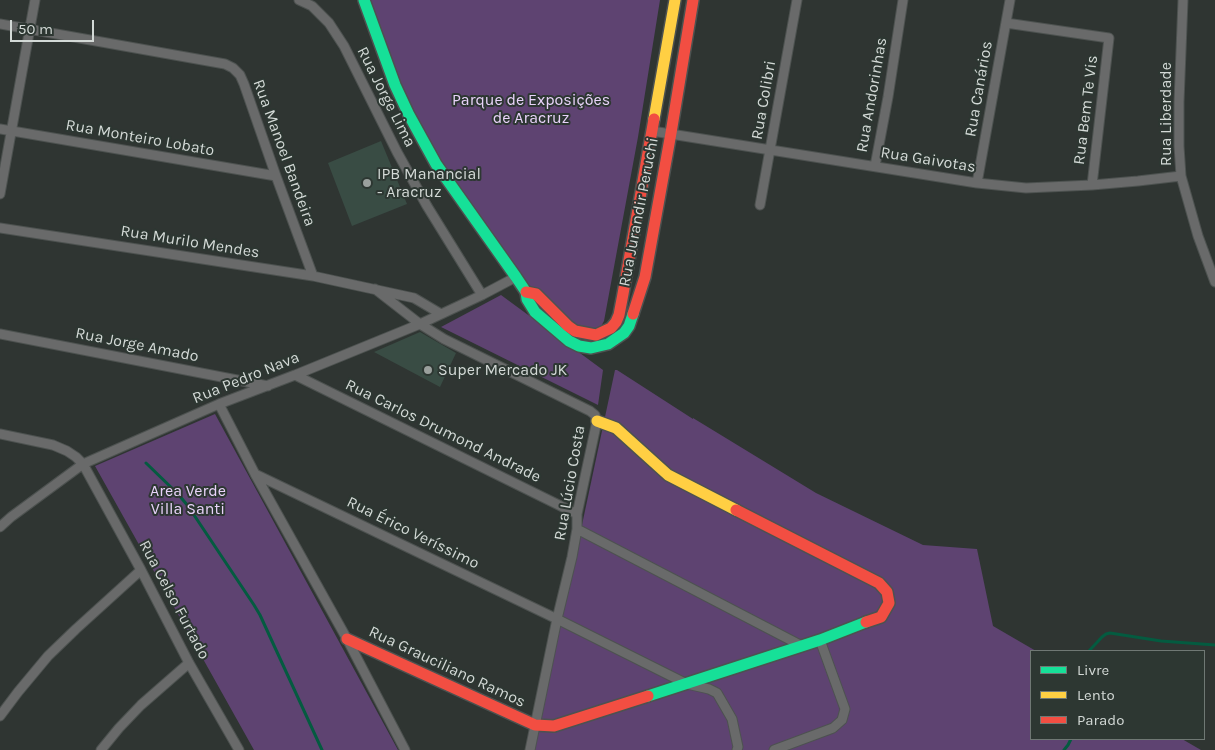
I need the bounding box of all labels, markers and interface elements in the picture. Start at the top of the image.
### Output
scale bar [12,10,96,42]
text: 50 m [18,20,53,38]
street label: Rua Andorinhas [852,36,892,154]
street label: Rua Canários [961,40,997,138]
street label: Rua Jorge Lima [353,44,419,150]
street label: Rua Bem Te Vis [1070,54,1102,166]
street label: Rua Colibri [748,59,780,141]
street label: Rua Liberdade [1156,62,1176,166]
street label: Rua Manoel Bandeira [249,77,319,229]
park label: Parque de Exposições de Aracruz [452,90,610,128]
street label: Rua Monteiro Lobato [64,115,216,161]
street label: Rua Jurandir Peruchi [615,136,663,288]
street label: Rua Gaivotas [879,143,977,177]
place label: IPB Manancial - Aracruz [377,164,481,202]
marker: IPB Manancial - Aracruz [361,177,373,189]
street label: Rua Murilo Mendes [119,222,261,262]
street label: Rua Jorge Amado [74,324,200,366]
street label: Rua Pedro Nava [190,348,302,408]
place label: Super Mercado JK [438,360,567,380]
marker: Super Mercado JK [422,364,434,376]
street label: Rua Carlos Drumond Andrade [342,375,544,487]
street label: Rua Lúcio Costa [550,424,590,542]
park label: Area Verde Villa Santi [150,481,226,519]
street label: Rua Érico Veríssimo [344,493,482,573]
street label: Rua Celso Furtado [135,537,213,663]
street label: Rua Grauciliano Ramos [366,622,528,712]
legend [1030,650,1205,740]
text: Livre [1077,661,1109,679]
text: Lento [1077,686,1115,704]
text: Parado [1077,711,1124,729]

